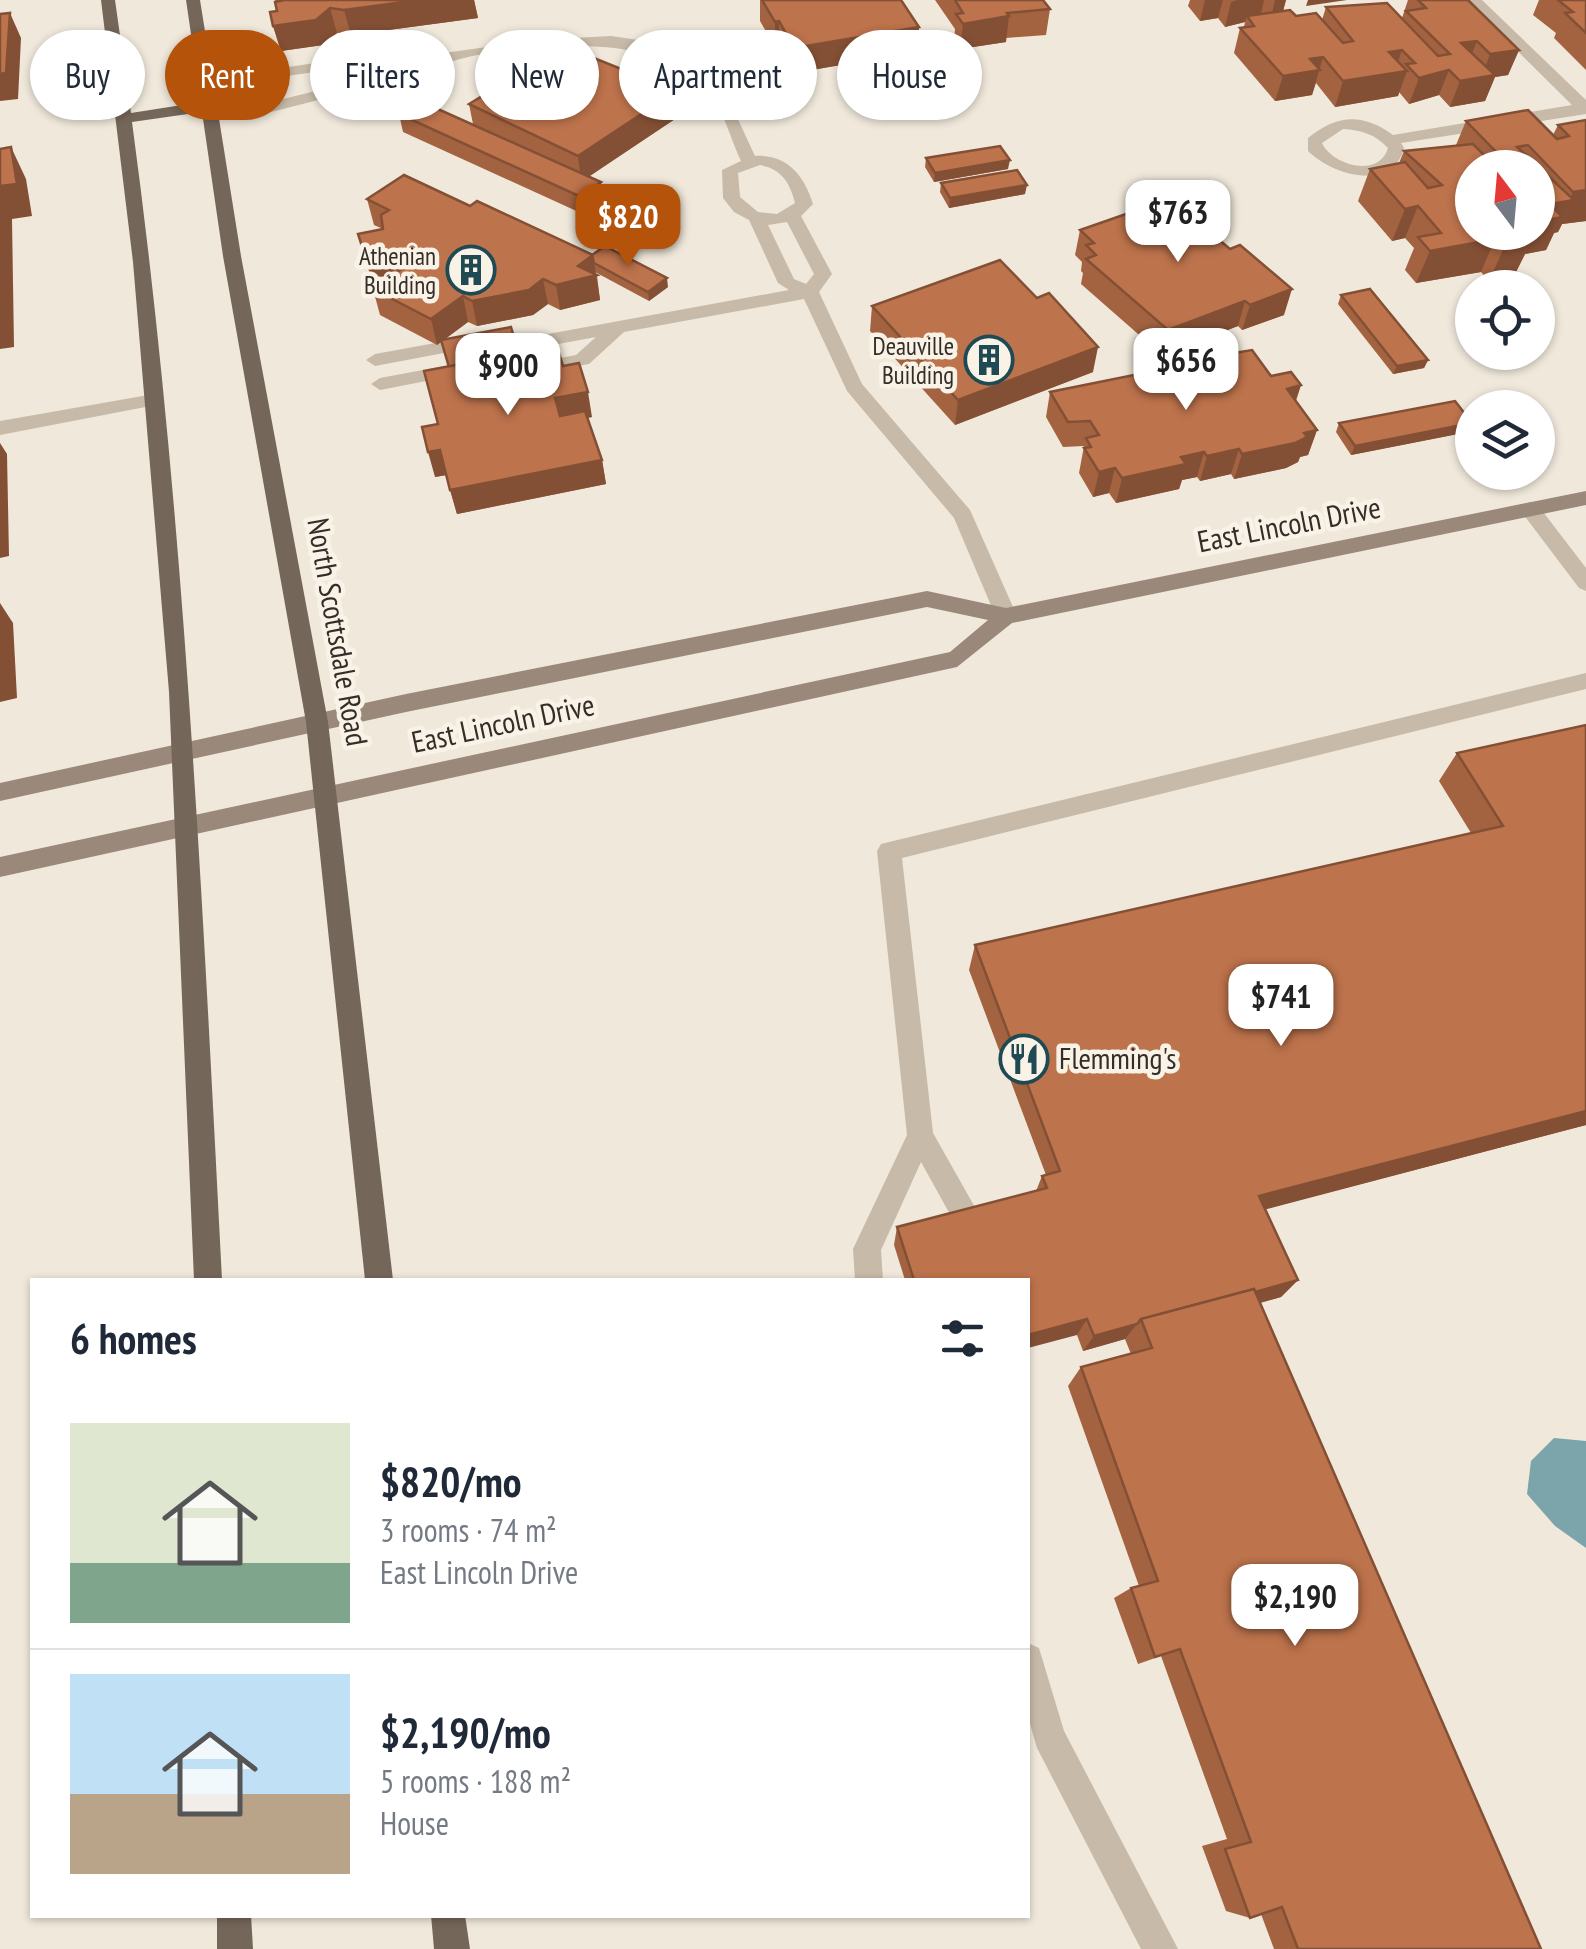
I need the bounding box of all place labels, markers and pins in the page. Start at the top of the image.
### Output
pin: $763 [1119,180,1237,265]
pin: $820 [569,184,687,269]
place label: Athenian Building [359,240,436,301]
building icon: Athenian Building [445,244,497,296]
pin: $656 [1127,328,1245,413]
place label: Deauville Building [873,330,954,391]
pin: $900 [449,333,567,418]
building icon: Deauville Building [963,334,1015,386]
pin: $741 [1222,964,1340,1049]
restaurant icon: Flemming's [998,1033,1050,1085]
place label: Flemming's [1059,1038,1176,1077]
pin: $2,190 [1214,1564,1376,1649]

